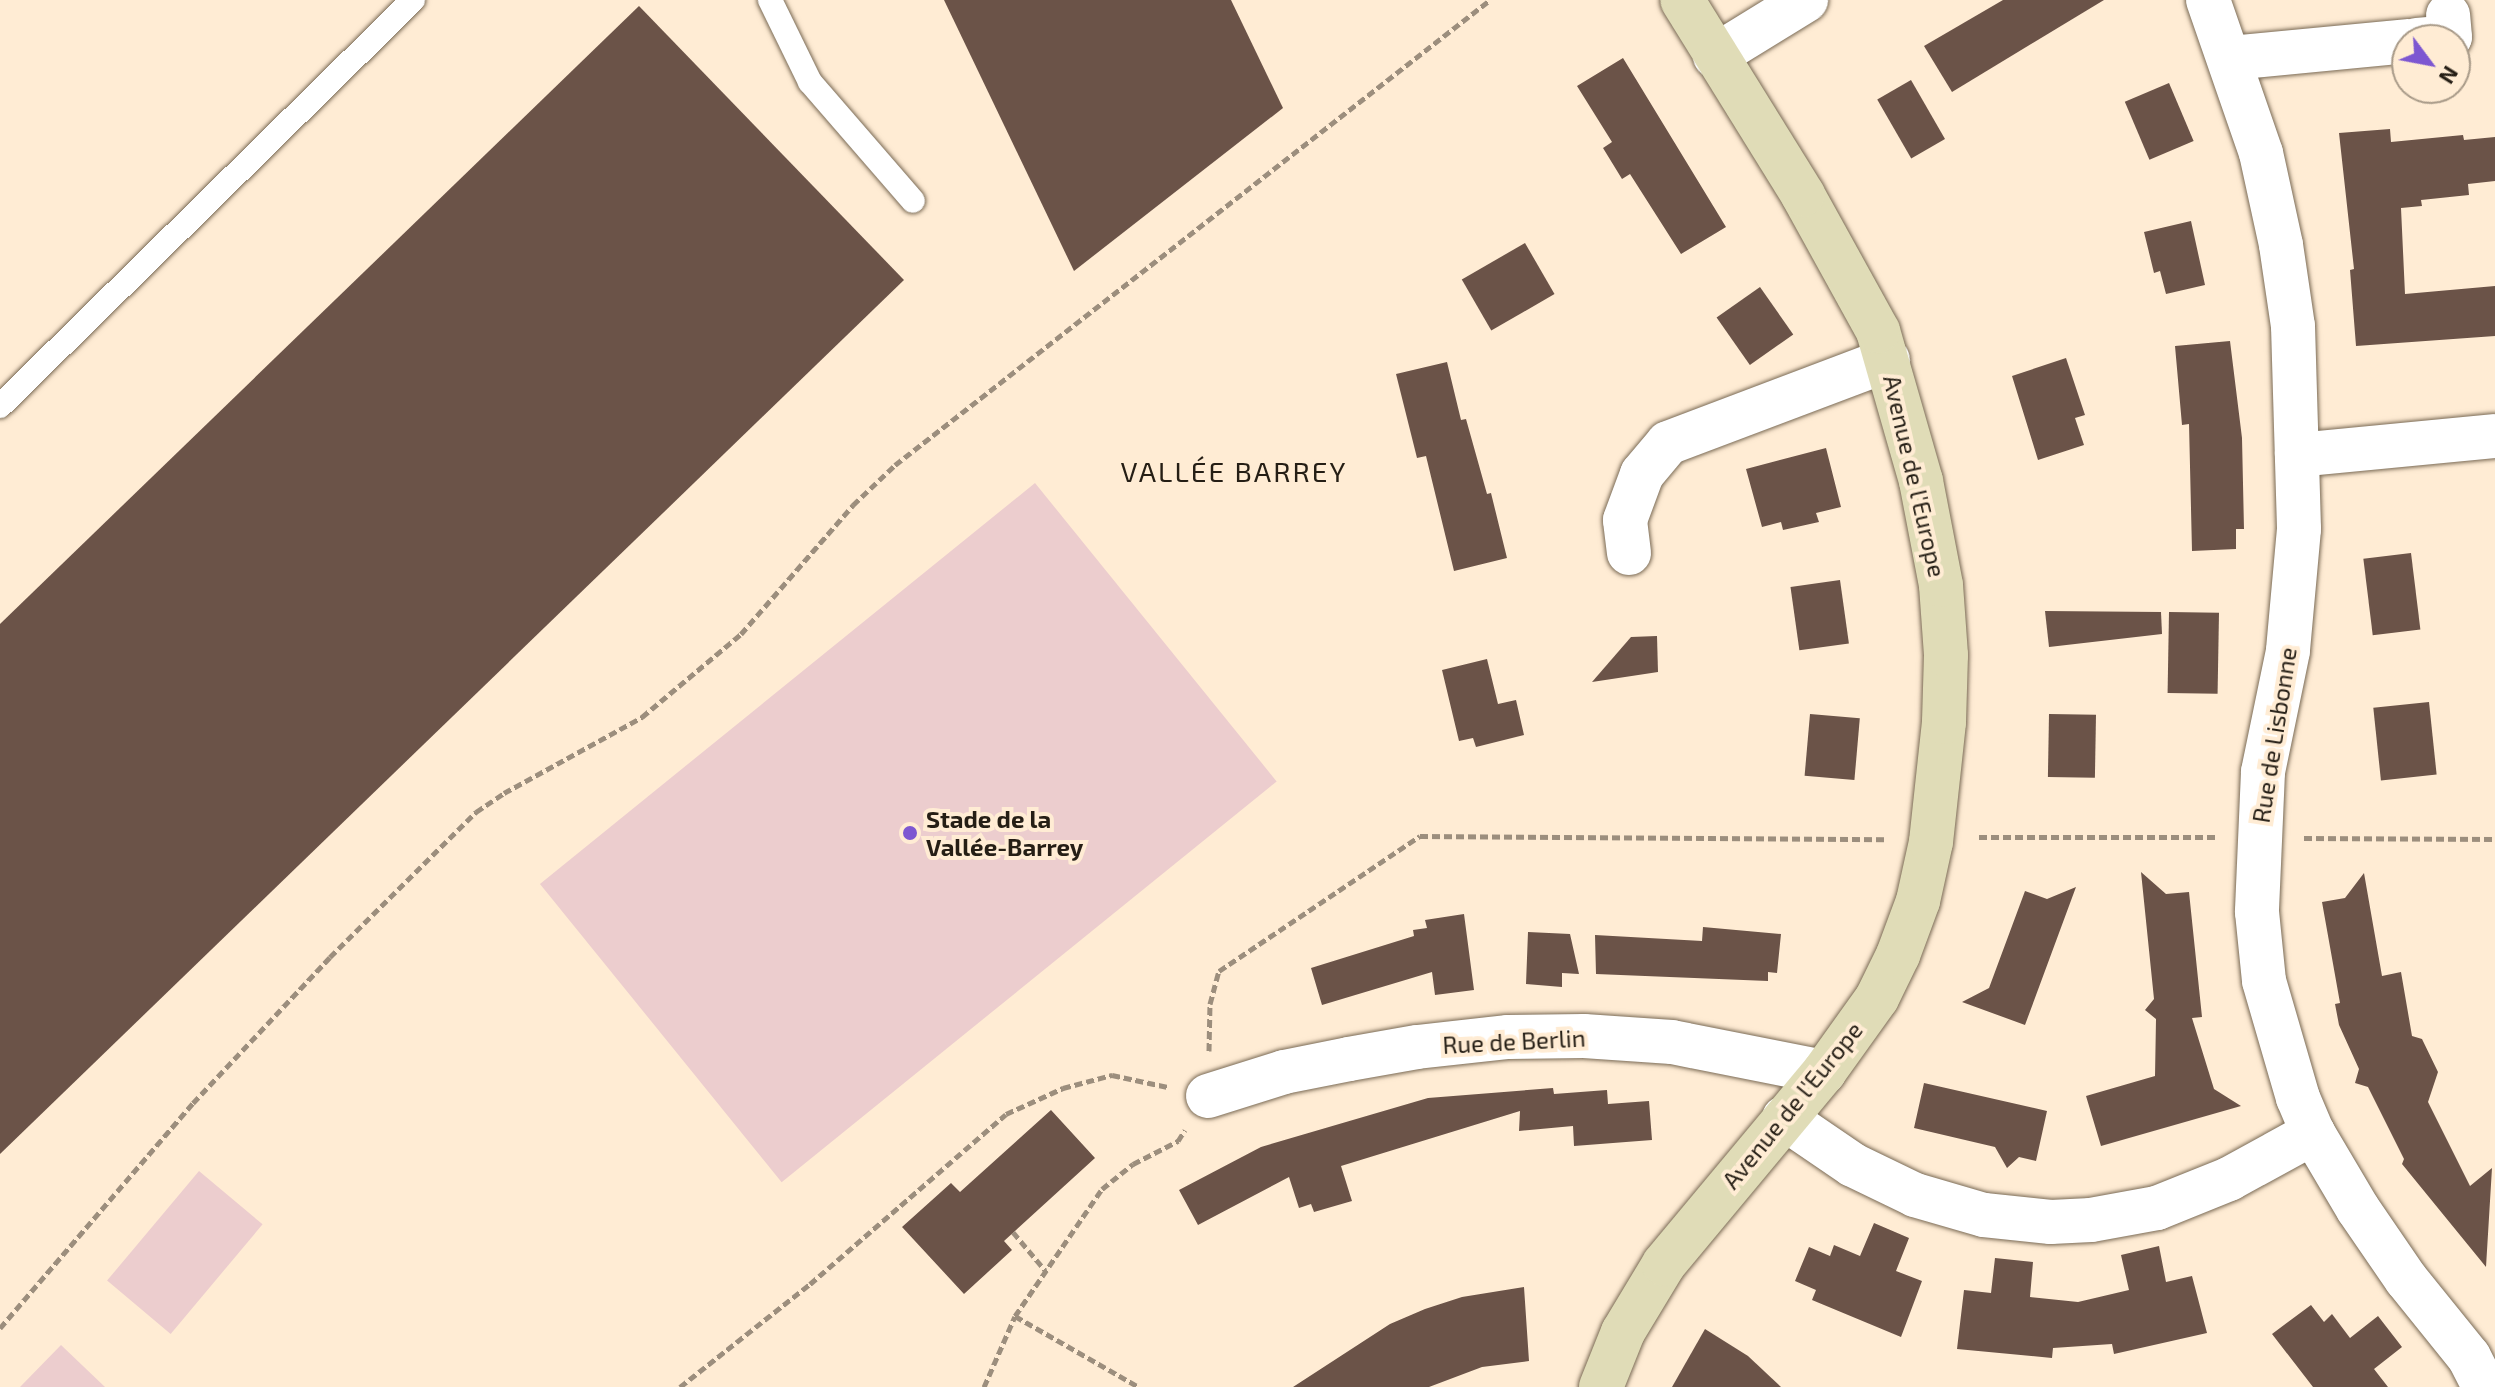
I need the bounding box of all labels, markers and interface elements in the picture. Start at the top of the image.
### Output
north arrow [2391,24,2471,104]
text: N [2434,62,2465,89]
street label: Avenue de l'Europe [1878,372,1952,580]
district label: VALLÉE BARREY [1121,454,1347,488]
street label: Rue de Lisbonne [2246,645,2302,825]
place label: Stade de la Vallée-Barrey [926,805,1083,861]
marker: Stade de la Vallée-Barrey [901,824,919,842]
street label: Avenue de l'Europe [1716,1016,1868,1194]
street label: Rue de Berlin [1442,1023,1586,1059]

